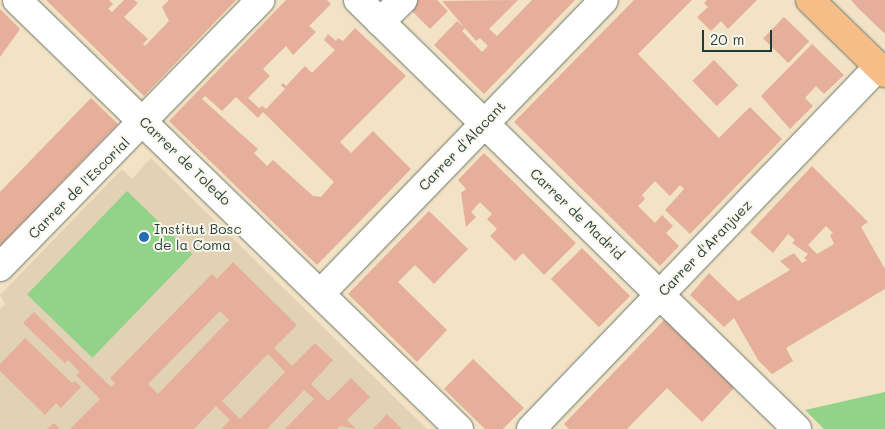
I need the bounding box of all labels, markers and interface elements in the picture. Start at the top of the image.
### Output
scale bar [705,20,775,52]
text: 20 m [710,29,744,49]
street label: Carrer d'Alacant [415,98,509,194]
street label: Carrer de Toledo [136,113,234,209]
street label: Carrer de l'Escorial [25,134,133,242]
street label: Carrer de Madrid [527,165,627,263]
street label: Carrer d'Aranjuez [655,197,755,299]
place label: Institut Bosc de la Coma [154,221,242,253]
marker: Institut Bosc de la Coma [138,231,150,243]

